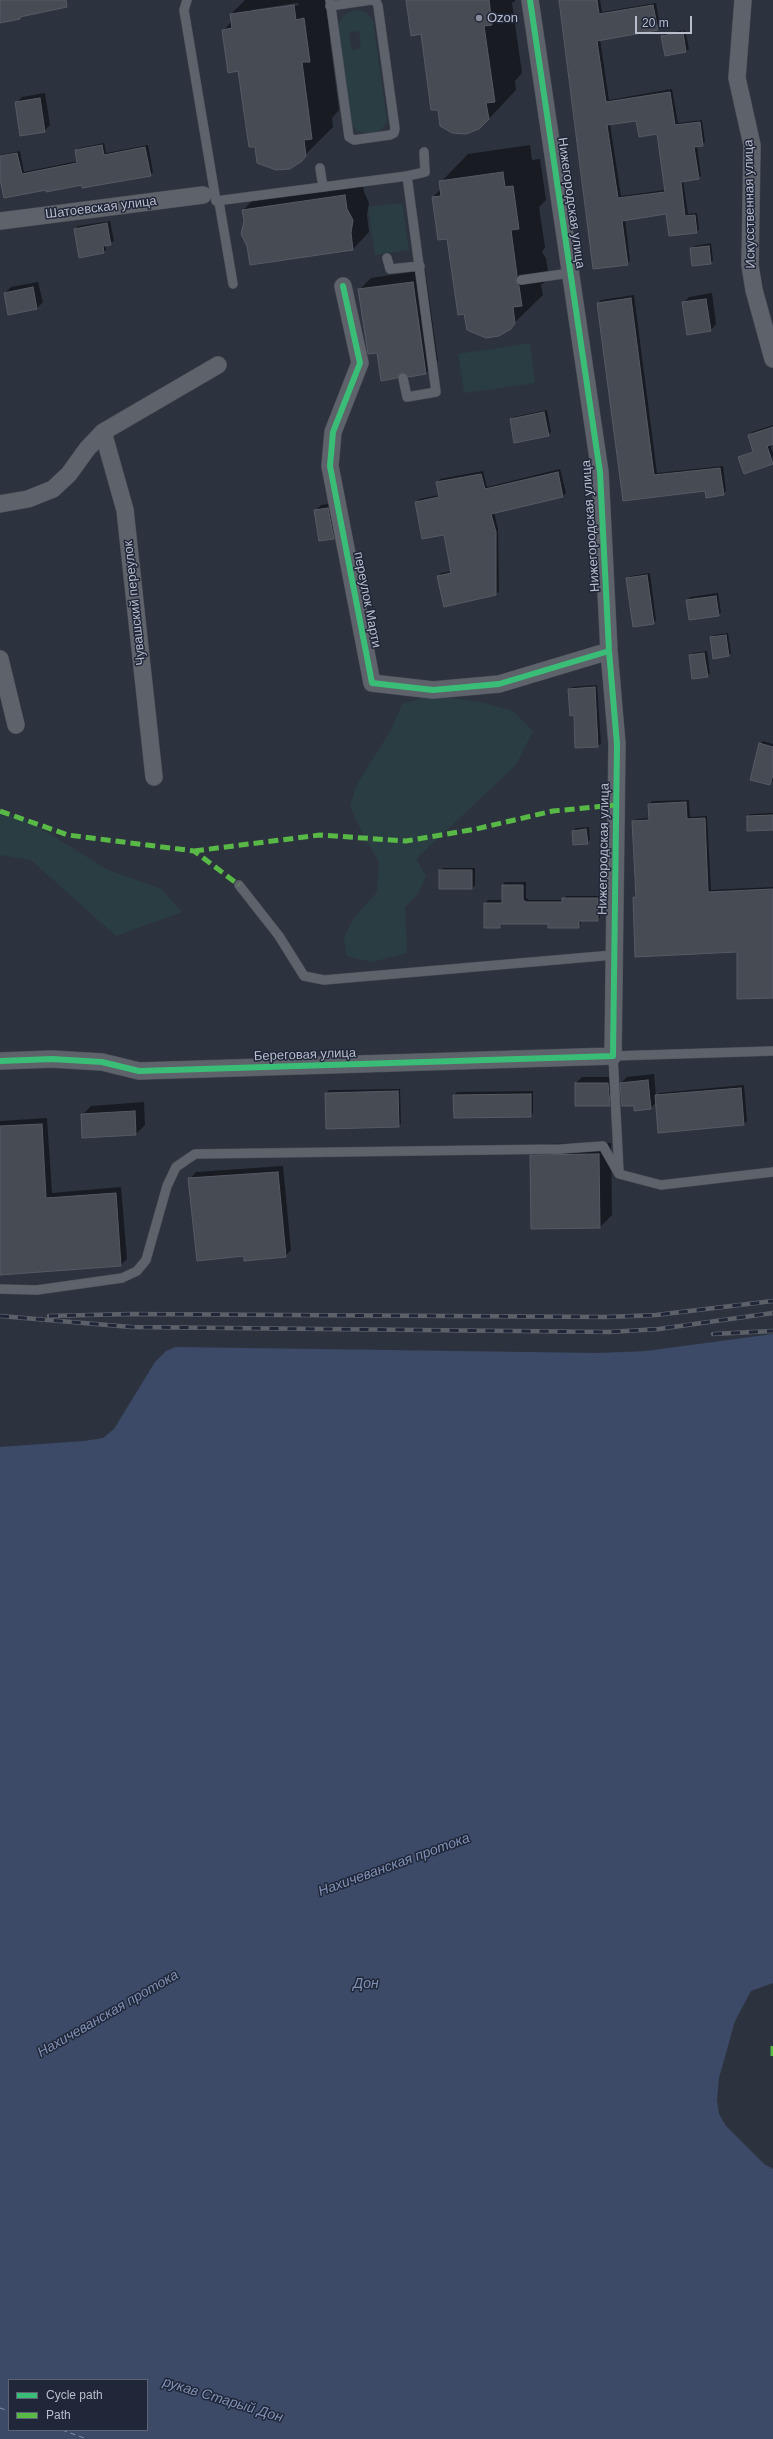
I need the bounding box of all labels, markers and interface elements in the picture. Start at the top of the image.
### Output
scale bar [637,8,694,34]
place label: Ozon [487,10,518,26]
marker: Ozon [474,13,484,23]
text: 20 m [642,16,669,30]
street label: Нижегородская улица [554,137,588,269]
street label: Искусственная улица [741,139,759,269]
street label: Шатоевская улица [44,193,158,223]
street label: Нижегородская улица [579,460,603,592]
street label: Чувашский переулок [121,540,149,666]
street label: переулок Марти [350,551,384,649]
street label: Нижегородская улица [595,783,613,915]
street label: Береговая улица [254,1045,356,1065]
water label: Нахичеванская протока [316,1830,472,1900]
water label: Нахичеванская протока [35,1967,181,2061]
water label: Дон [353,1976,379,1992]
water label: рукав Старый Дон [161,2374,285,2426]
legend [8,2379,148,2431]
text: Cycle path [46,2388,103,2402]
text: Path [46,2408,71,2422]

